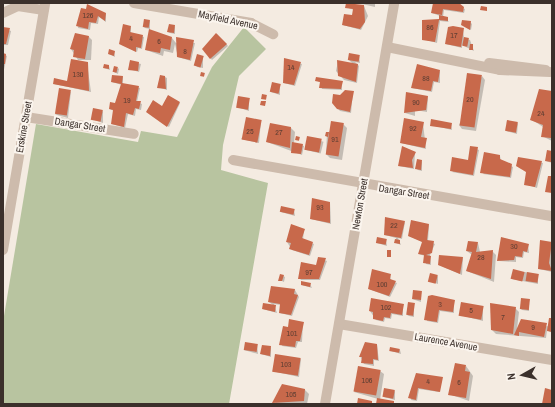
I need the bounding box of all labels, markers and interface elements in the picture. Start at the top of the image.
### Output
street label: Mayfield Avenue [197,8,259,32]
house number: 126 [83,11,93,21]
house number: 86 [426,23,434,33]
house number: 17 [450,31,458,41]
house number: 4 [129,34,133,44]
house number: 6 [157,37,161,47]
house number: 8 [183,47,187,57]
house number: 14 [287,63,295,73]
house number: 130 [73,70,83,80]
house number: 88 [422,74,430,84]
house number: 20 [466,95,474,105]
house number: 19 [123,96,131,106]
house number: 90 [412,98,420,108]
street label: Erskine Street [14,100,34,154]
house number: 24 [537,109,545,119]
street label: Dangar Street [54,115,106,135]
house number: 92 [409,124,417,134]
house number: 25 [246,127,254,137]
house number: 27 [275,128,283,138]
house number: 91 [331,135,339,145]
street label: Newton Street [350,177,370,231]
street label: Dangar Street [378,182,430,202]
house number: 93 [316,203,324,213]
house number: 22 [390,221,398,231]
house number: 30 [510,242,518,252]
house number: 28 [477,253,485,263]
house number: 97 [305,268,313,278]
house number: 100 [377,280,387,290]
house number: 3 [438,300,442,310]
house number: 102 [381,303,391,313]
house number: 5 [469,306,473,316]
house number: 7 [501,313,505,323]
house number: 9 [531,323,535,333]
house number: 101 [287,329,297,339]
street label: Laurence Avenue [413,331,479,353]
north arrow [503,355,543,395]
house number: 103 [281,360,291,370]
text: N [504,372,519,381]
house number: 106 [362,376,372,386]
house number: 4 [426,377,430,387]
house number: 6 [457,378,461,388]
house number: 105 [286,390,296,400]

